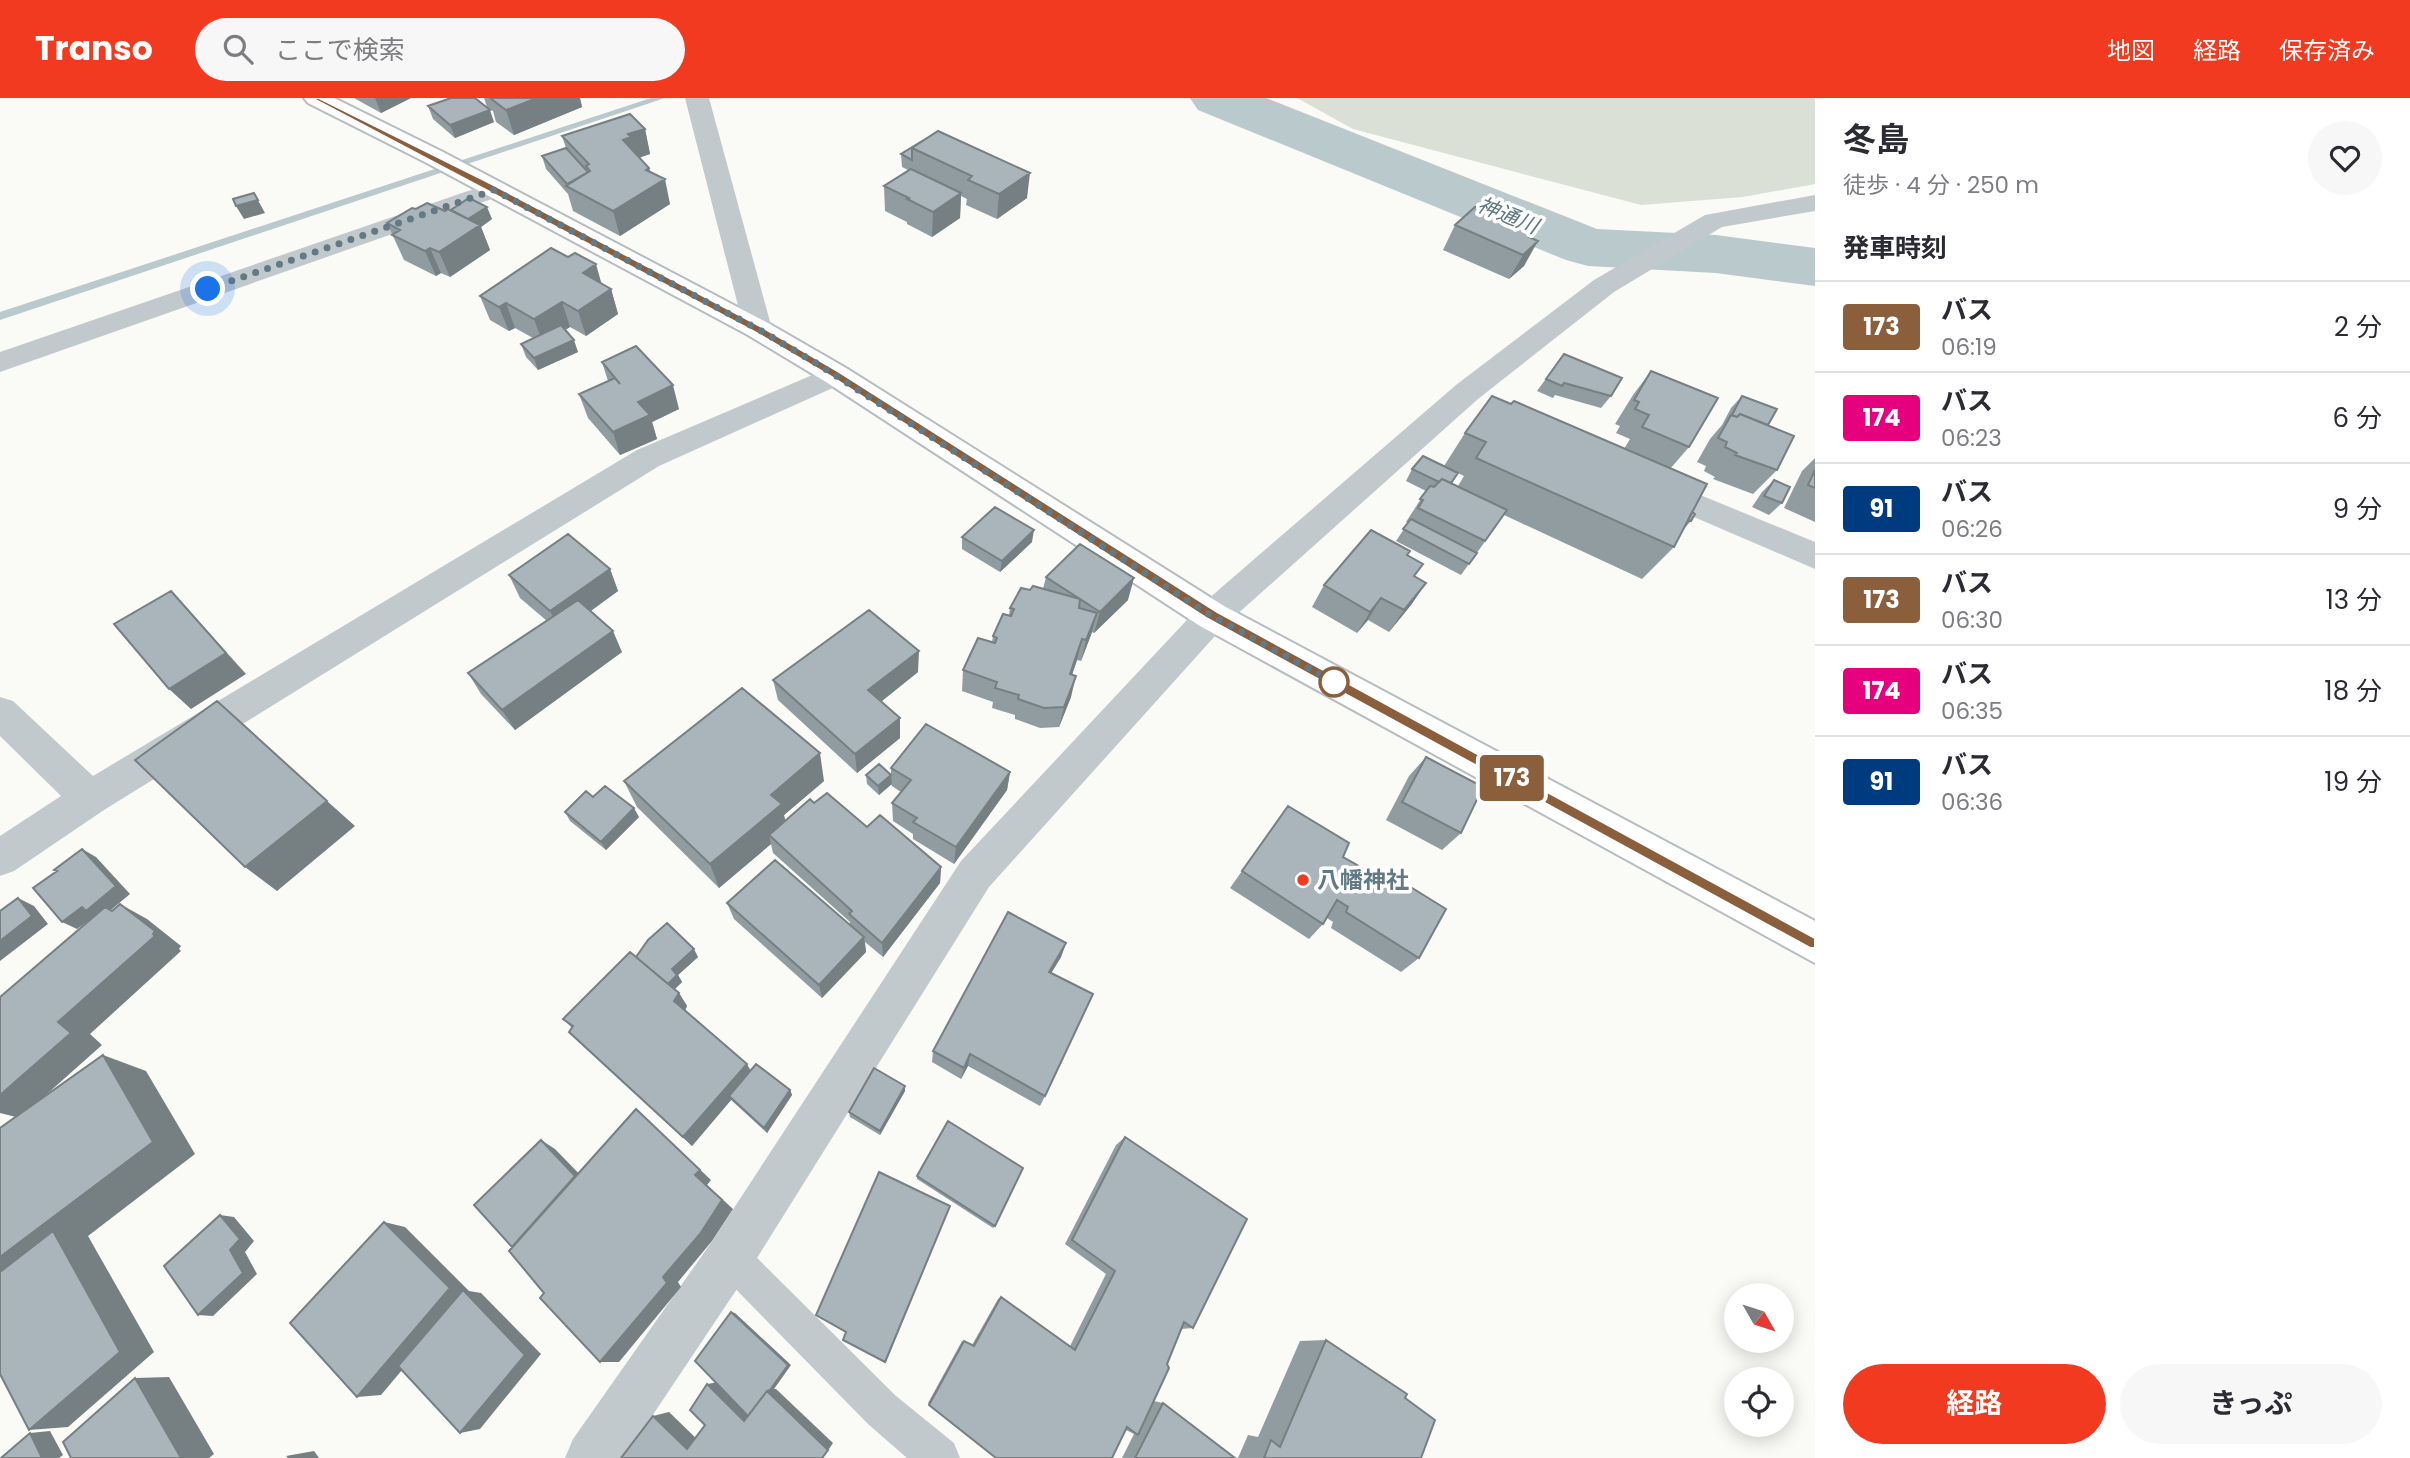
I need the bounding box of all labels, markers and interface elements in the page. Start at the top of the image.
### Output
search box [195,18,685,81]
text: Transo [35,25,153,72]
icon: search [219,30,257,68]
text: ここで検索 [275,32,405,68]
text: 地図 [2107,34,2155,67]
text: 経路 [2193,34,2241,67]
text: 保存済み [2279,34,2375,67]
text: 冬島 [1843,116,1909,163]
button: heart [2308,121,2382,195]
text: 徒歩 · 4 分 · 250 m [1843,169,2039,201]
water label: 神通川 [1473,190,1544,241]
text: 発車時刻 [1843,230,1947,266]
your location [190,271,225,306]
text: バス [1941,292,1993,328]
text: 2 分 [2334,309,2382,345]
text: 173 [1863,310,1900,343]
text: 06:19 [1941,331,1997,363]
text: バス [1941,383,1993,419]
text: 6 分 [2333,400,2382,436]
text: 174 [1862,401,1901,434]
text: 06:23 [1941,422,2002,454]
text: バス [1941,474,1993,510]
text: 9 分 [2333,491,2382,527]
text: 91 [1870,492,1893,525]
text: 06:26 [1941,513,2003,545]
text: バス [1941,565,1993,601]
text: 13 分 [2325,582,2382,618]
text: 173 [1863,583,1900,616]
text: 06:30 [1941,604,2003,636]
text: バス [1941,656,1993,692]
unlabelled marker [1319,667,1349,697]
text: 18 分 [2324,673,2382,709]
text: 174 [1862,674,1901,707]
text: 06:35 [1941,695,2003,727]
text: バス [1941,747,1993,783]
line badge: 173 [1472,755,1552,801]
text: 173 [1494,761,1530,794]
text: 19 分 [2324,764,2382,800]
text: 91 [1870,765,1893,798]
text: 06:36 [1941,786,2003,818]
place label: 八幡神社 [1317,864,1409,896]
marker: 八幡神社 [1295,872,1311,888]
north arrow [1724,1283,1794,1353]
map controls [1724,1283,1794,1437]
button: 経路 [1843,1364,2106,1444]
button: きっぷ [2120,1364,2382,1444]
button: locate [1724,1367,1794,1437]

